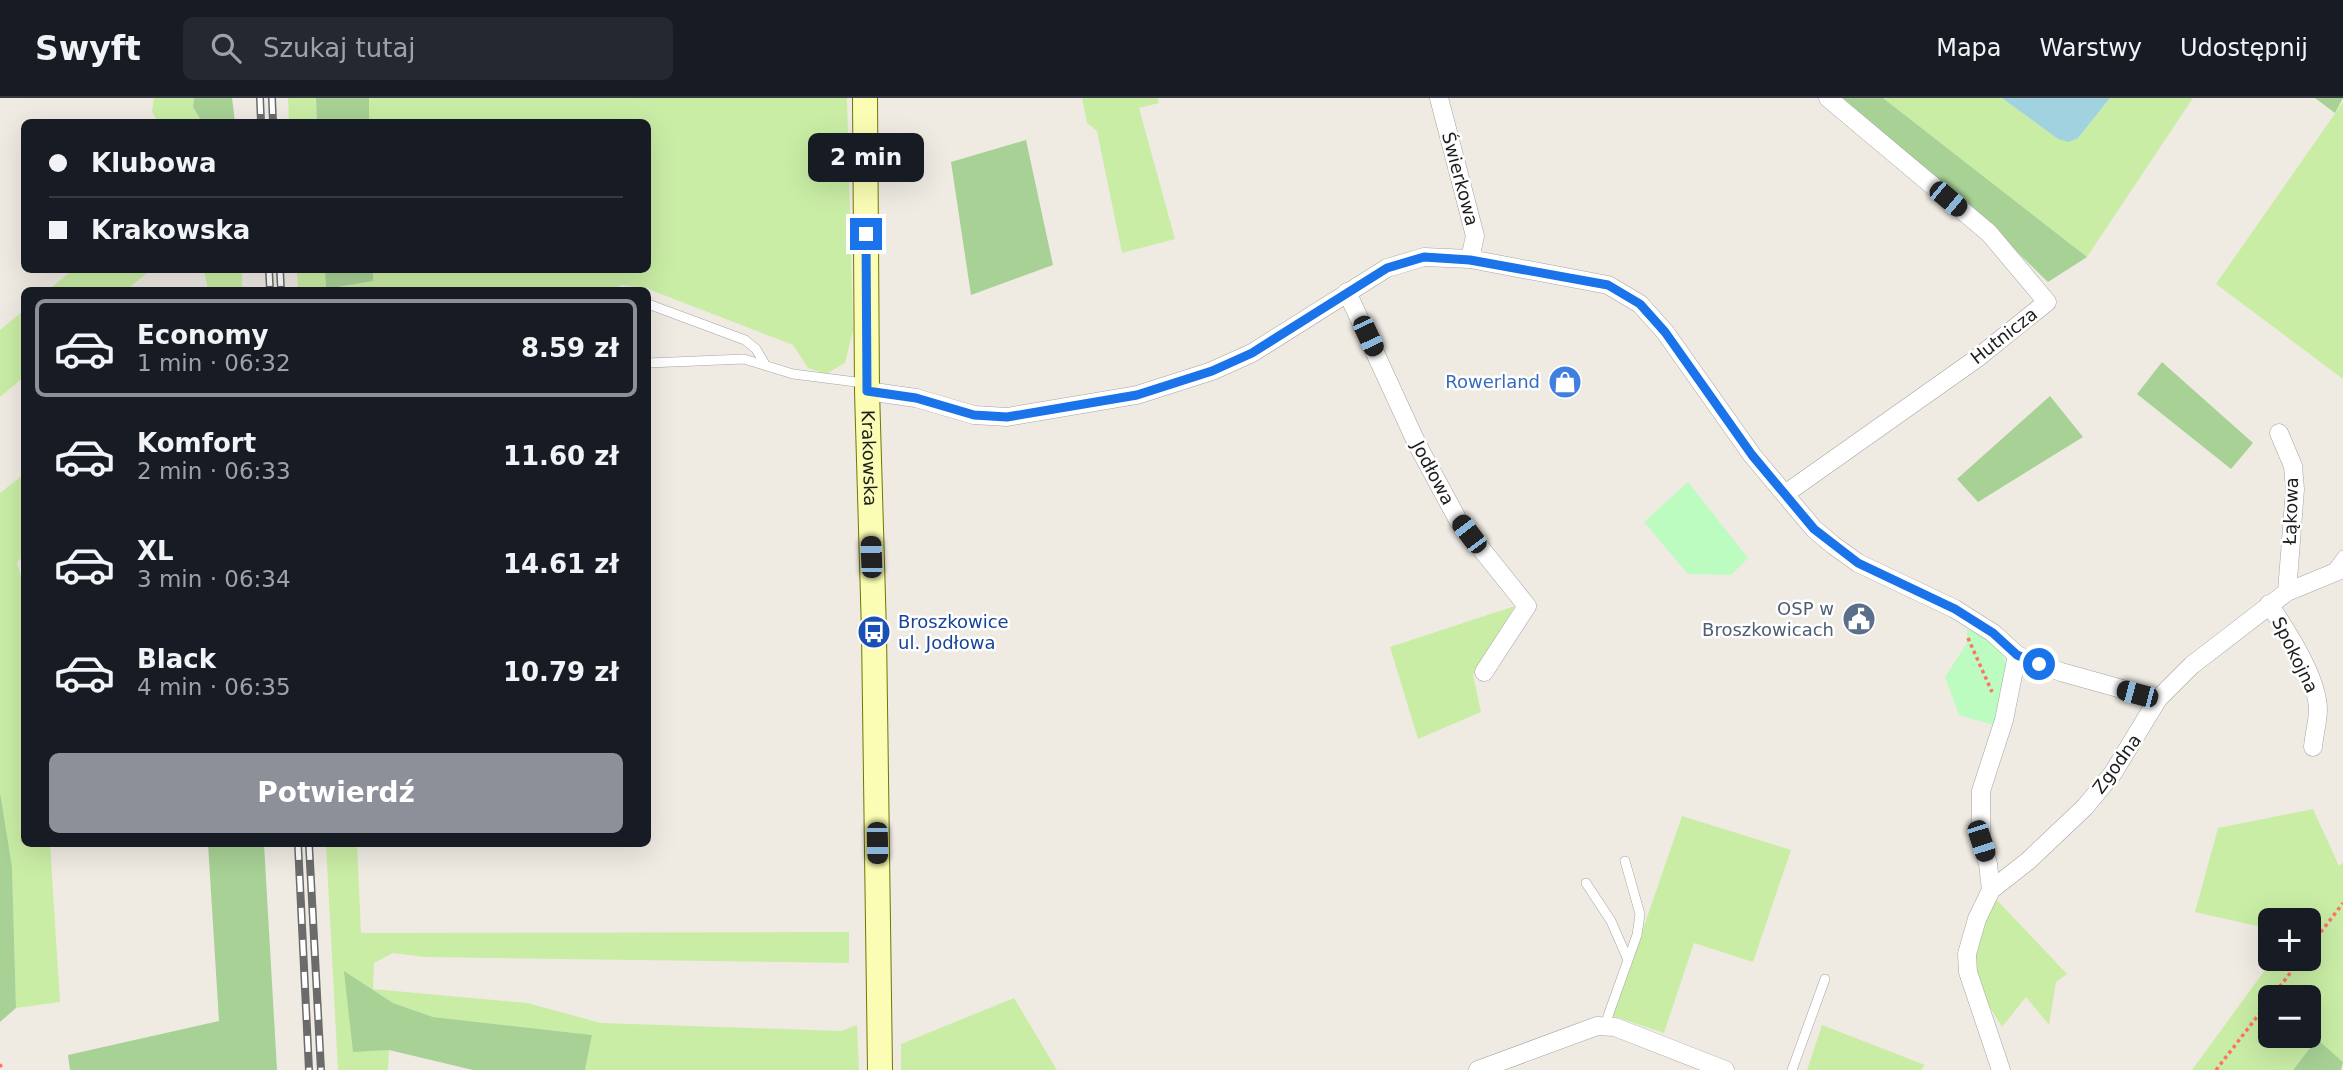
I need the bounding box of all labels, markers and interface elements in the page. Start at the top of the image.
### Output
search box [183,17,673,80]
text: Swyft [35,29,141,68]
icon: search [207,29,245,67]
text: Szukaj tutaj [263,33,416,63]
text: Mapa [1936,34,2002,62]
text: Warstwy [2040,34,2142,62]
text: Udostępnij [2180,34,2308,62]
street label: Świerkowa [1438,130,1483,228]
callout: 2 min [808,132,924,181]
text: 2 min [830,144,902,170]
text: Klubowa [91,148,217,178]
car [1926,177,1971,221]
text: Krakowska [91,215,250,245]
route end [850,218,882,250]
street label: Hutnicza [1966,303,2041,368]
car [1350,313,1387,359]
icon: car [53,317,116,380]
text: Economy [137,320,268,350]
text: 8.59 zł [521,333,619,363]
text: 1 min · 06:32 [137,350,291,376]
shop icon: Rowerland [1546,363,1584,401]
place label: Rowerland [1445,371,1540,392]
street label: Krakowska [858,410,881,506]
icon: car [53,425,116,488]
text: Komfort [137,428,256,458]
street label: Jodłowa [1407,436,1459,508]
text: 11.60 zł [503,441,619,471]
text: 2 min · 06:33 [137,458,291,484]
street label: Łąkowa [2279,477,2302,546]
car [1448,511,1491,557]
icon: car [53,533,116,596]
text: XL [137,536,174,566]
car [860,536,883,578]
text: 14.61 zł [503,549,619,579]
text: 3 min · 06:34 [137,566,291,592]
place label: OSP w Broszkowicach [1702,598,1834,640]
public building icon: OSP w Broszkowicach [1840,600,1878,638]
place label: Broszkowice ul. Jodłowa [898,611,1009,653]
bus stop icon: Broszkowice ul. Jodłowa [855,613,893,651]
street label: Spokojna [2268,613,2323,696]
icon: car [53,641,116,704]
text: Black [137,644,216,674]
route start [2023,648,2055,680]
text: 10.79 zł [503,657,619,687]
text: 4 min · 06:35 [137,674,291,700]
car [2114,678,2161,710]
street label: Zgodna [2088,730,2145,798]
button: Potwierdź [49,753,623,833]
car [1965,818,1998,864]
car [867,822,888,864]
map controls [2258,908,2321,1048]
button: + [2258,908,2321,971]
button: − [2258,985,2321,1048]

